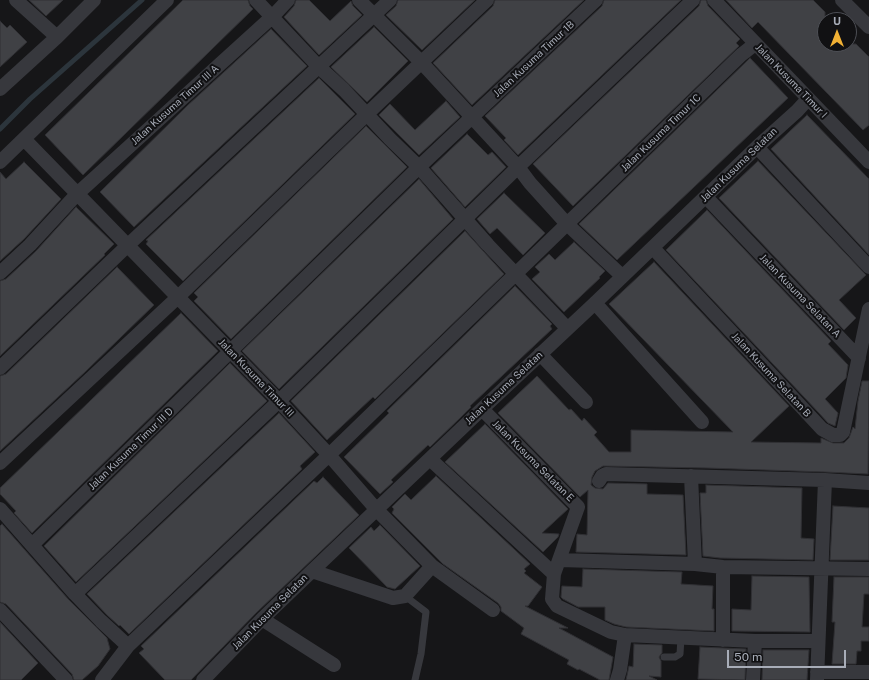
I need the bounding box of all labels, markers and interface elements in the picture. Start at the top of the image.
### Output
north arrow [817,12,857,52]
text: U [833,15,841,27]
street label: Jalan Kusuma Timur 1B [491,18,577,100]
street label: Jalan Kusuma Timur I [753,42,829,120]
street label: Jalan Kusuma Timur III A [129,63,221,147]
street label: Jalan Kusuma Timur 1C [619,92,703,174]
street label: Jalan Kusuma Selatan [698,125,780,205]
street label: Jalan Kusuma Selatan A [757,252,843,340]
street label: Jalan Kusuma Selatan B [729,330,813,420]
street label: Jalan Kusuma Timur III [216,336,296,420]
street label: Jalan Kusuma Selatan [463,349,545,427]
street label: Jalan Kusuma Timur III D [86,405,176,493]
street label: Jalan Kusuma Selatan E [490,418,576,504]
street label: Jalan Kusuma Selatan [230,572,310,652]
scale bar [729,642,848,668]
text: 50 m [734,650,762,664]

